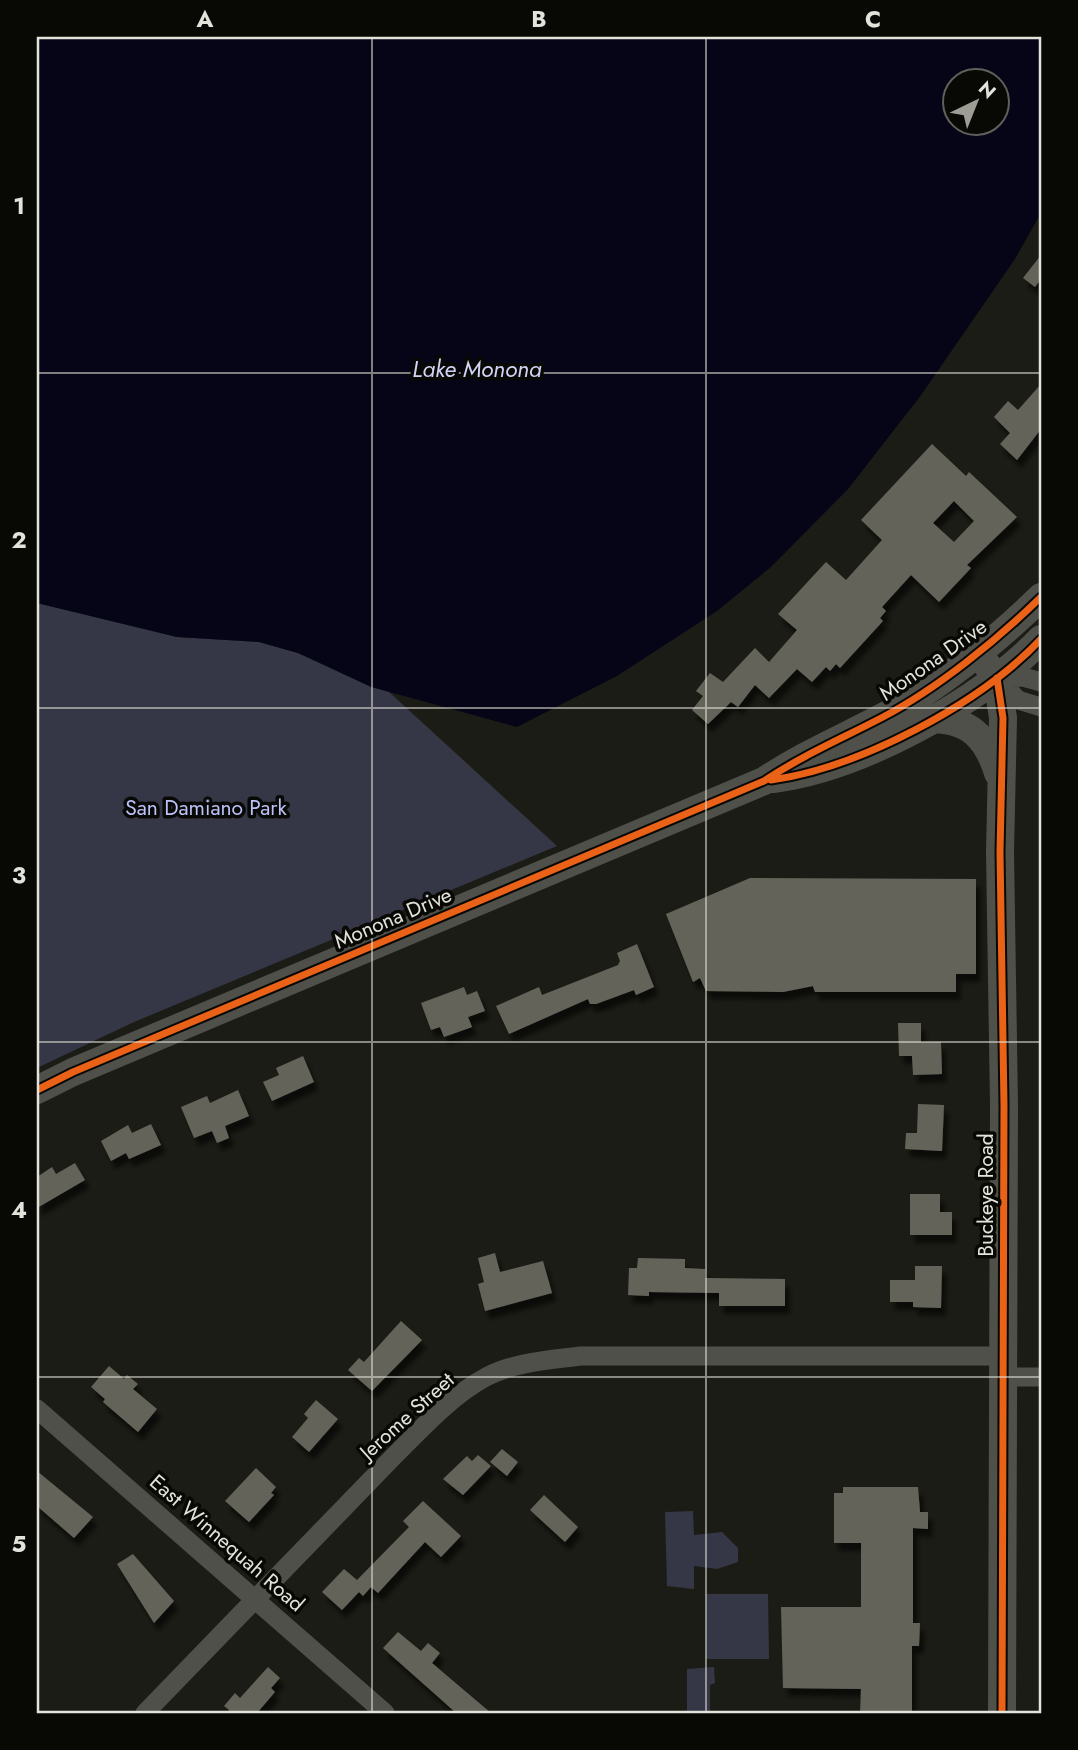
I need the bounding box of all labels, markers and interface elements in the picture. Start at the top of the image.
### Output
text: A [196,2,214,36]
text: B [531,2,547,36]
text: C [865,2,881,36]
north arrow [942,66,1012,136]
text: N [973,75,1002,105]
text: 1 [13,189,25,223]
water label: Lake Monona [412,352,542,386]
text: 2 [11,523,27,557]
street label: Monona Drive [873,612,993,708]
park label: San Damiano Park [125,793,287,823]
text: 3 [12,858,26,892]
street label: Monona Drive [330,880,457,956]
street label: Buckeye Road [971,1133,1001,1257]
text: 4 [11,1193,27,1227]
street label: Jerome Street [351,1365,461,1469]
street label: East Winnequah Road [143,1467,311,1619]
text: 5 [12,1527,26,1561]

